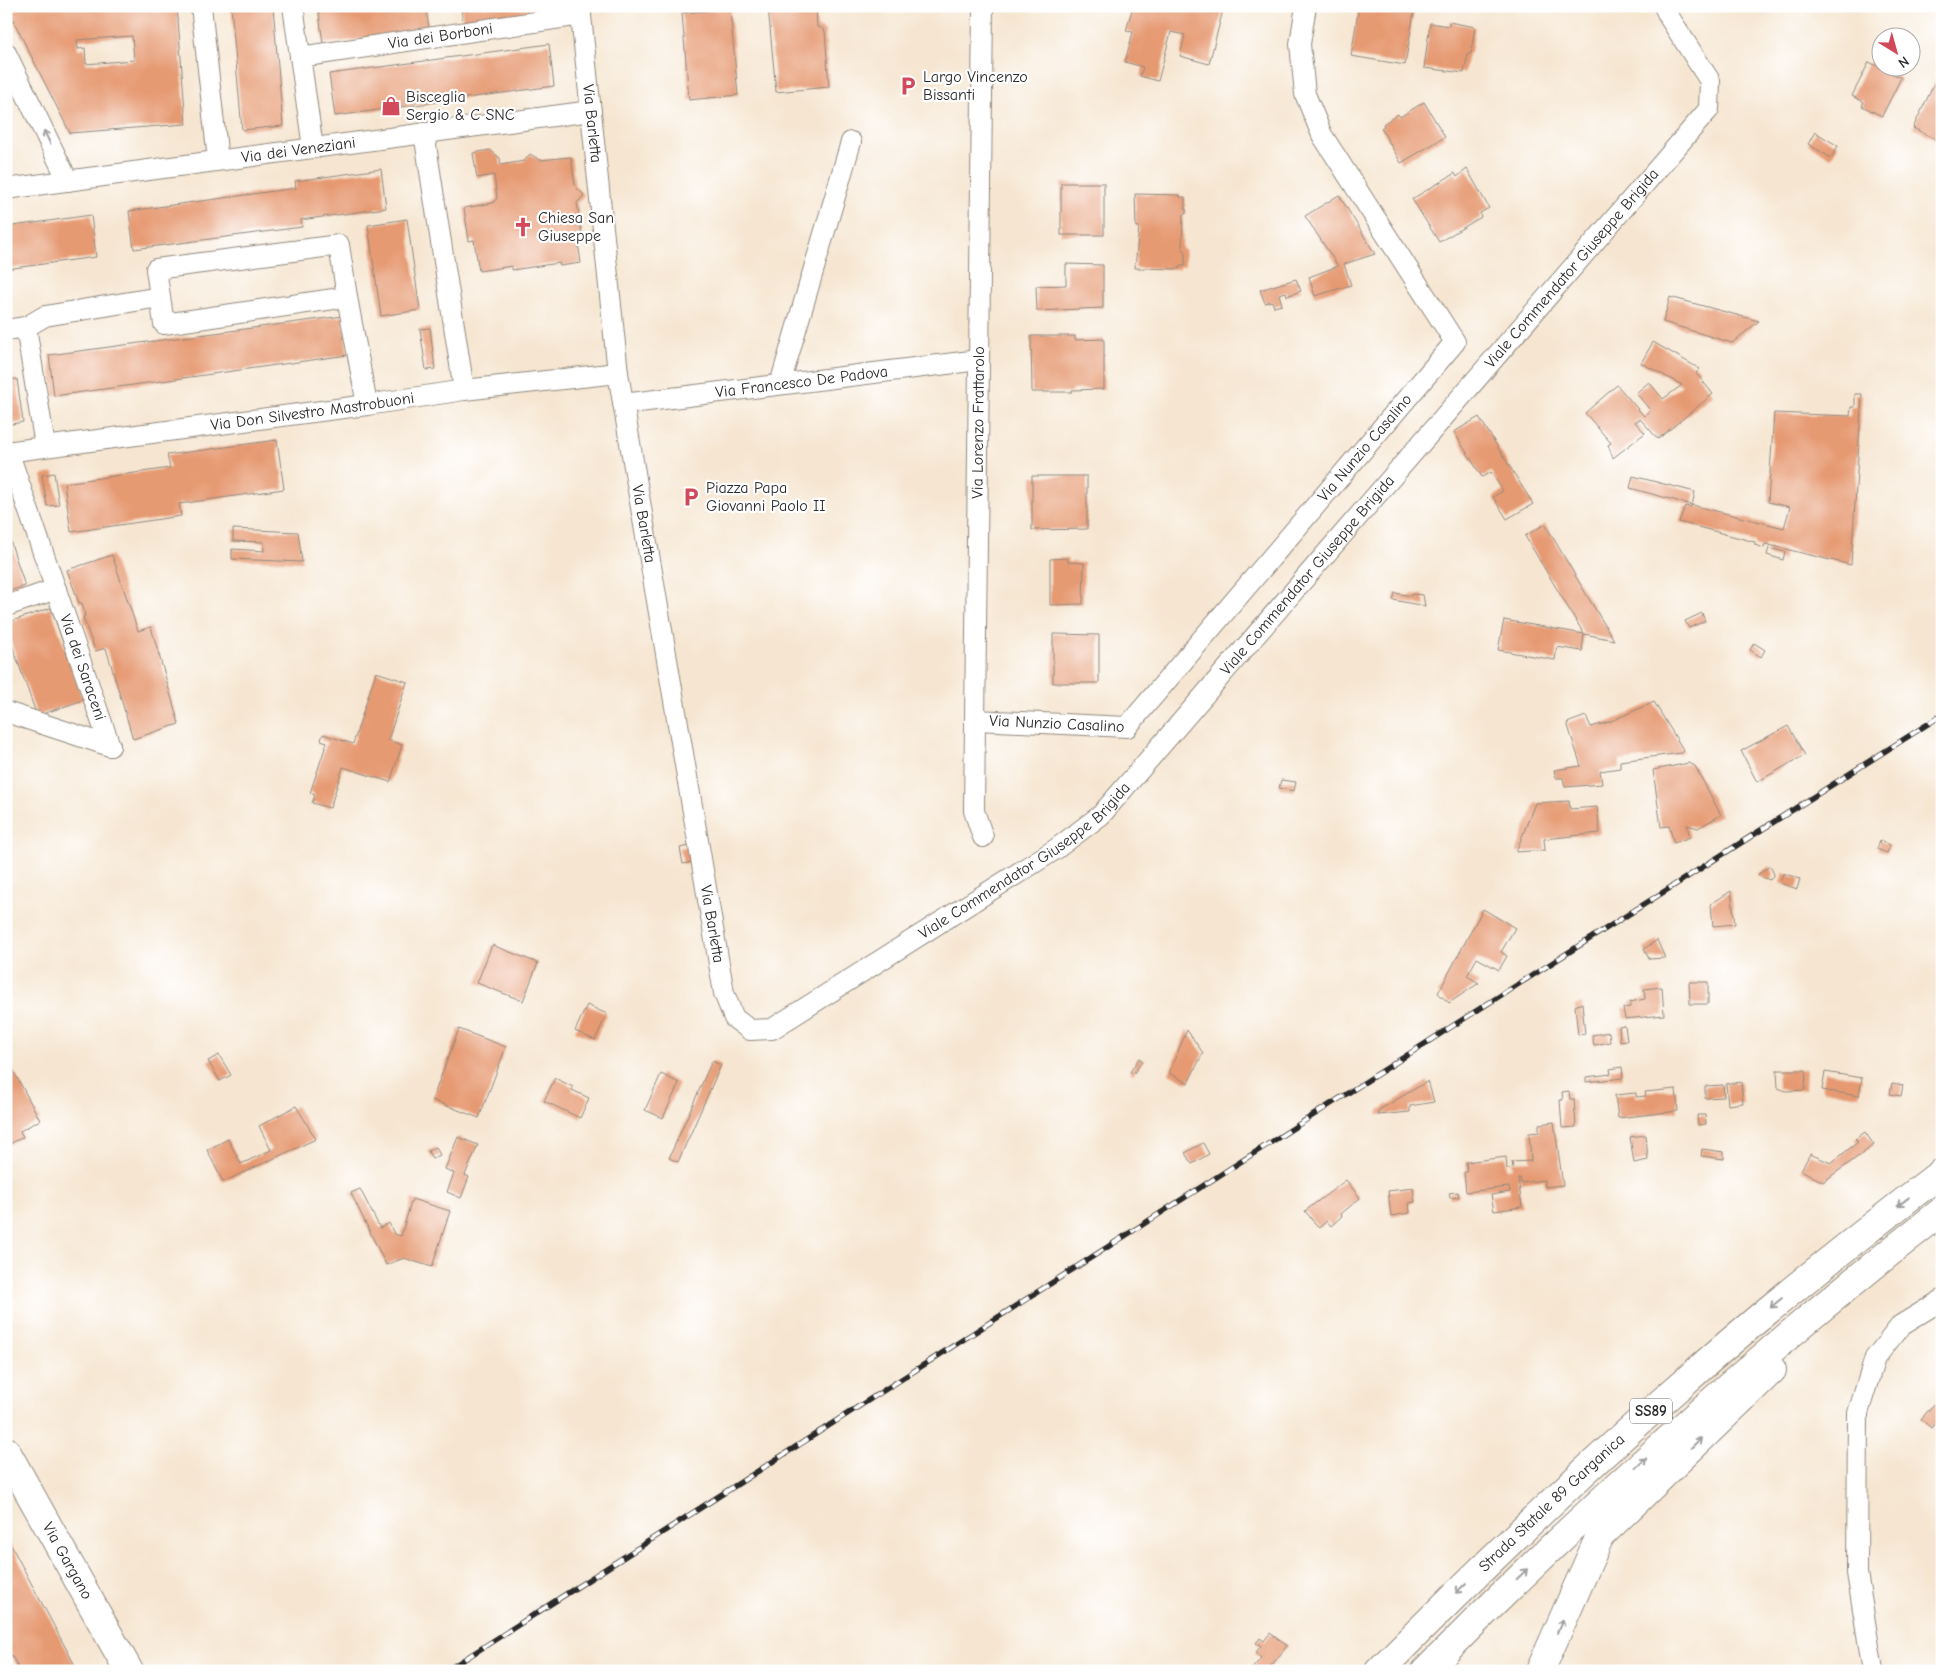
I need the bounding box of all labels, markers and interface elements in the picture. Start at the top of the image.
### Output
street label: Via dei Borboni [387,19,494,53]
north arrow [1870,28,1920,78]
text: N [1895,52,1912,72]
place label: Largo Vincenzo Bissanti [923,68,1028,104]
parking icon: Largo Vincenzo Bissanti [897,75,919,97]
street label: Via Barletta [579,83,605,164]
place label: Bisceglia Sergio & C SNC [406,88,515,124]
shop icon: Bisceglia Sergio & C SNC [380,95,402,117]
one-way arrow [41,130,51,145]
street label: Via dei Veneziani [240,133,357,167]
street label: Viale Commendator Giuseppe Brigida [1481,165,1663,372]
place label: Chiesa San Giuseppe [538,209,614,245]
church icon: Chiesa San Giuseppe [512,216,534,238]
street label: Via Lorenzo Frattarolo [968,346,988,499]
street label: Via Francesco De Padova [714,362,889,402]
street label: Via Don Silvestro Mastrobuoni [209,389,415,434]
street label: Via Nunzio Casalino [1314,390,1416,505]
street label: Viale Commendator Giuseppe Brigida [1217,472,1398,679]
place label: Piazza Papa Giovanni Paolo II [706,479,826,515]
street label: Via Barletta [628,483,659,564]
parking icon: Piazza Papa Giovanni Paolo II [680,486,702,508]
street label: Via dei Saraceni [56,612,109,723]
street label: Via Nunzio Casalino [989,712,1125,736]
street label: Viale Commendator Giuseppe Brigida [915,779,1134,943]
street label: Via Barletta [697,884,728,964]
one-way arrow [1897,1196,1910,1207]
one-way arrow [1770,1298,1783,1309]
road number: SS89 [1630,1398,1672,1424]
street label: Strada Statale 89 Garganica [1475,1430,1628,1576]
one-way arrow [1690,1437,1703,1449]
one-way arrow [1634,1457,1647,1469]
street label: Via Gargano [39,1519,96,1603]
one-way arrow [1516,1568,1529,1580]
one-way arrow [1455,1582,1467,1594]
one-way arrow [1555,1619,1565,1634]

